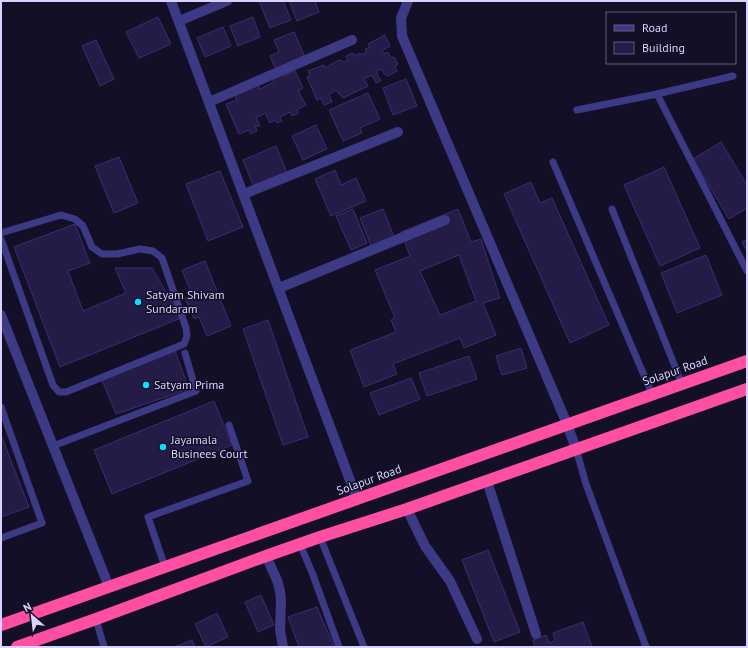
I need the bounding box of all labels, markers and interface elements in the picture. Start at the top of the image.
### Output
legend [606,12,736,64]
text: Road [642,20,667,35]
text: Building [642,40,685,55]
place label: Satyam Shivam Sundaram [146,287,225,316]
marker: Satyam Shivam Sundaram [133,297,143,307]
street label: Solapur Road [640,352,709,389]
place label: Satyam Prima [154,377,224,392]
marker: Satyam Prima [141,380,151,390]
place label: Jayamala Businees Court [170,432,247,461]
marker: Jayamala Businees Court [158,442,168,452]
street label: Solapur Road [334,461,403,498]
north arrow [12,596,52,636]
text: N [21,599,34,615]

